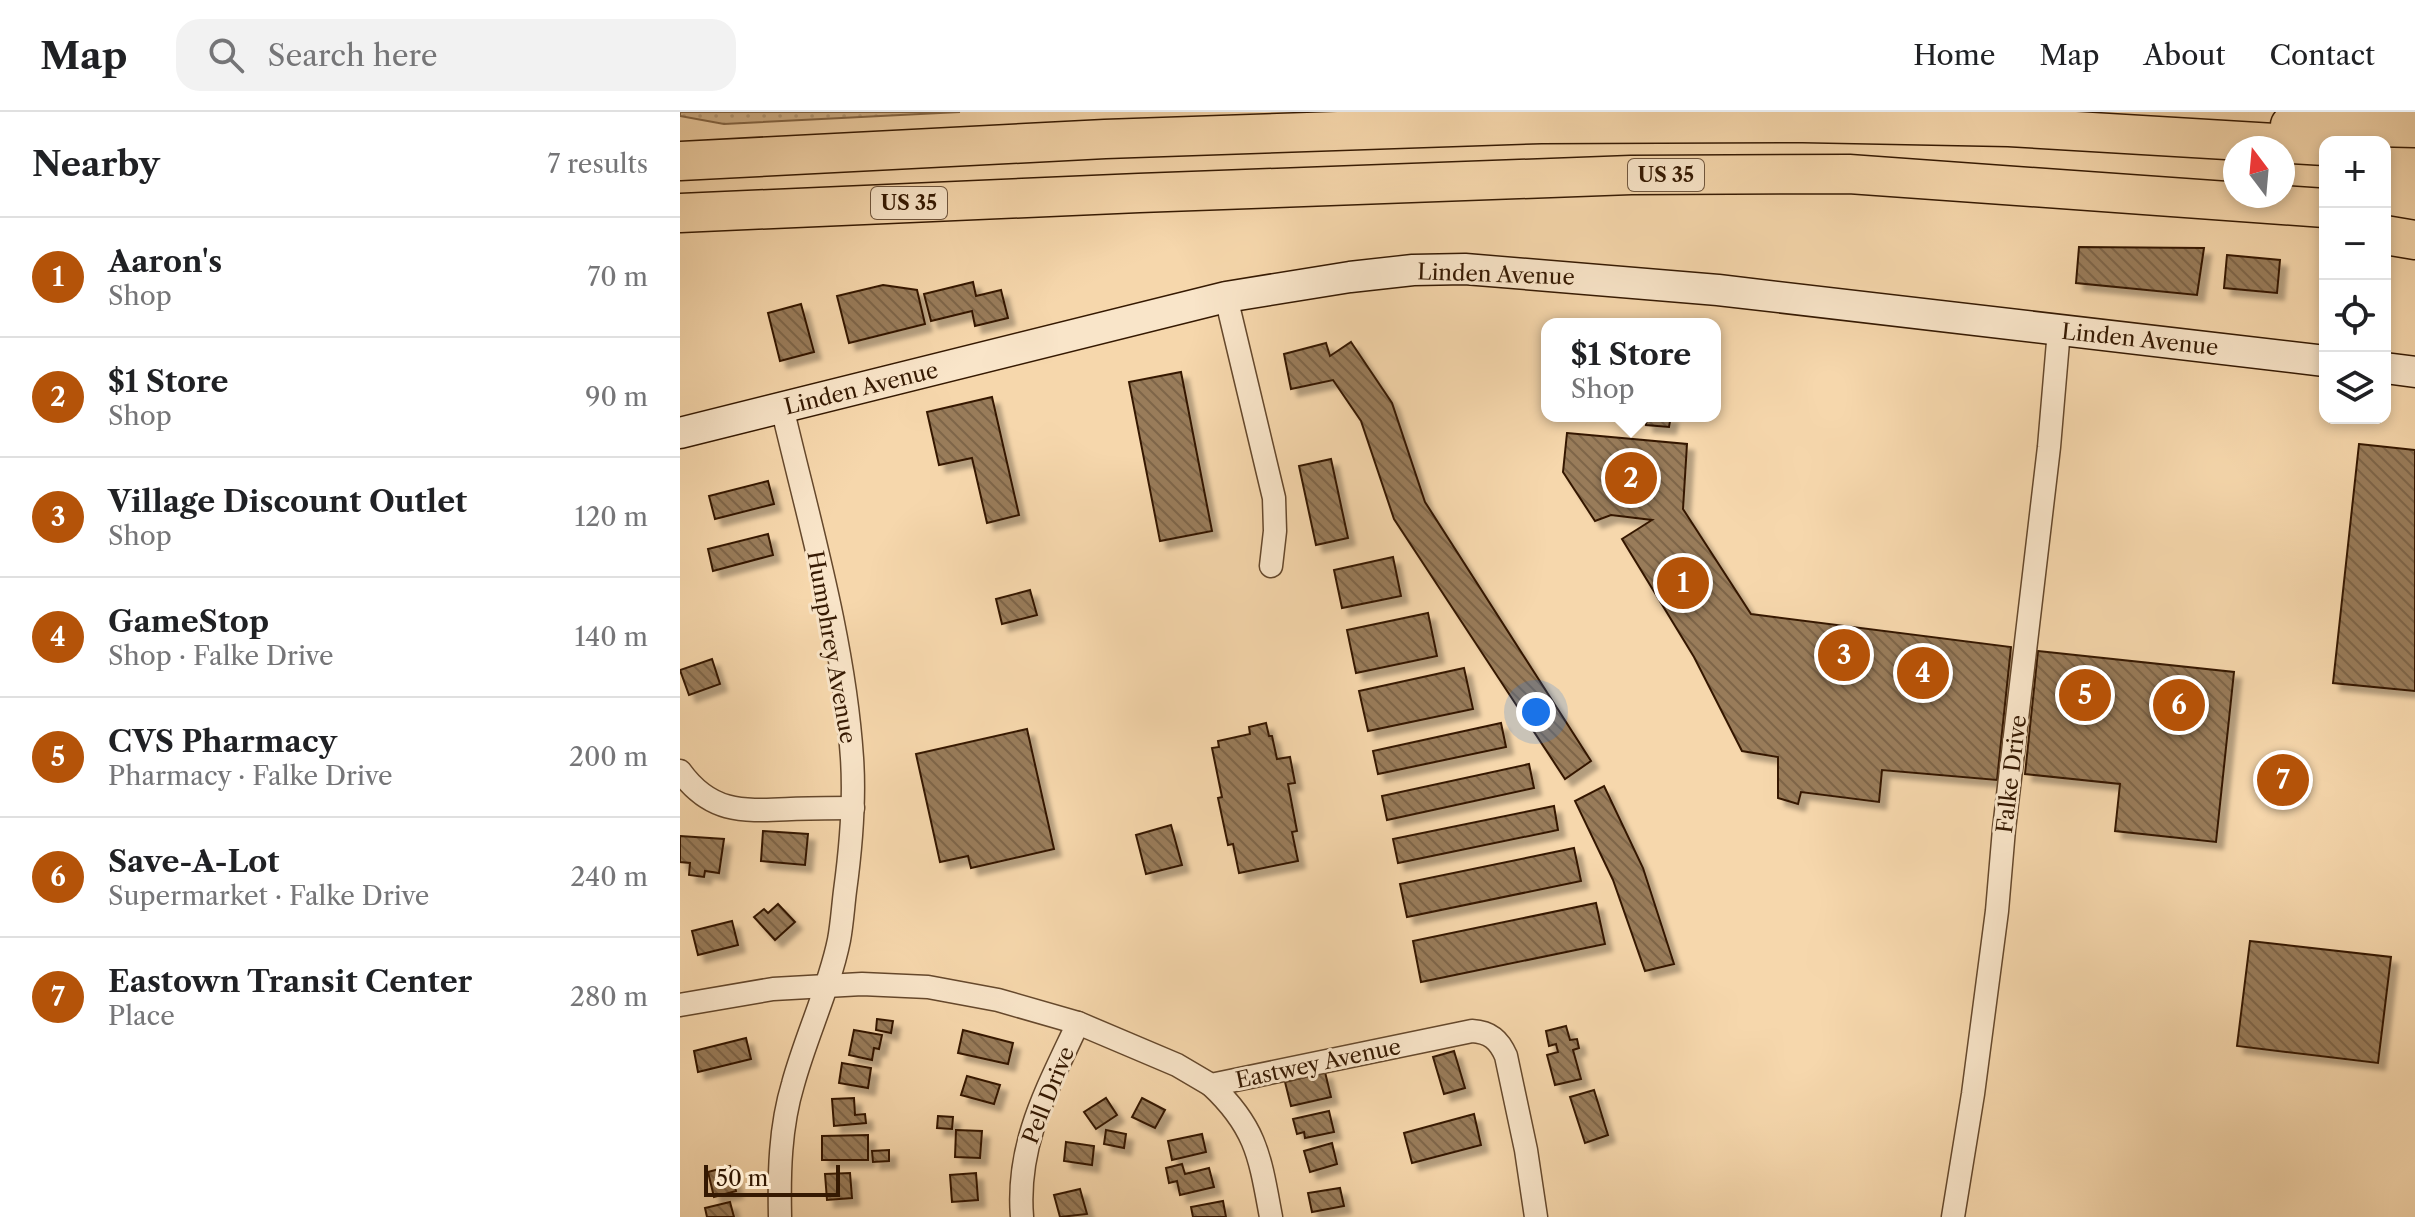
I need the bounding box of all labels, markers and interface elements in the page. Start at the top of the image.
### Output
search box [176,19,736,91]
text: Map [40,32,128,79]
icon: search [204,33,248,77]
text: Search here [268,37,438,74]
text: Home [1913,38,1995,72]
text: Map [2039,38,2099,72]
text: About [2143,38,2225,72]
text: Contact [2269,38,2375,72]
north arrow [2223,136,2295,208]
map controls [2319,136,2391,424]
button: + [2319,136,2391,208]
text: Nearby [32,143,160,185]
text: 7 results [548,148,648,180]
road number: US 35 [1628,159,1704,191]
road number: US 35 [871,187,947,219]
button: − [2319,208,2391,280]
text: Aaron's [108,243,222,280]
street label: Linden Avenue [1417,258,1575,291]
text: 1 [52,261,64,293]
text: 70 m [588,261,648,293]
text: Shop [108,280,172,312]
button: locate [2319,280,2391,352]
popup [1541,318,1721,422]
street label: Linden Avenue [2060,318,2220,361]
text: $1 Store [1571,336,1691,373]
button: layers [2319,352,2391,424]
street label: Linden Avenue [781,356,941,421]
text: $1 Store [108,363,228,400]
text: Shop [1571,373,1635,405]
text: 2 [50,381,66,413]
text: 90 m [585,381,648,413]
text: Shop [108,400,172,432]
pin: 2 [1605,448,1657,508]
text: Village Discount Outlet [108,483,467,520]
text: 3 [51,501,65,533]
text: 120 m [574,501,648,533]
text: Shop [108,520,172,552]
street label: Humphrey Avenue [801,549,862,746]
pin: 1 [1657,553,1709,613]
text: GameStop [108,603,269,640]
text: 4 [50,621,66,653]
text: 140 m [574,621,648,653]
pin: 3 [1818,625,1870,685]
text: Shop · Falke Drive [108,640,333,672]
pin: 4 [1897,643,1949,703]
pin: 5 [2059,665,2111,725]
pin: 6 [2153,675,2205,735]
your location [1516,692,1556,732]
street label: Falke Drive [1991,713,2032,835]
text: CVS Pharmacy [108,723,337,760]
text: 5 [51,741,65,773]
text: 200 m [569,741,648,773]
pin: 7 [2257,750,2309,810]
text: Pharmacy · Falke Drive [108,760,393,792]
text: Save-A-Lot [108,843,279,880]
text: 6 [50,861,66,893]
text: 240 m [570,861,648,893]
text: Supermarket · Falke Drive [108,880,429,912]
text: Eastown Transit Center [108,963,472,1000]
text: 7 [51,981,65,1013]
text: 280 m [570,981,648,1013]
text: Place [108,1000,175,1032]
street label: Eastwey Avenue [1233,1033,1403,1094]
street label: Pell Drive [1017,1043,1080,1148]
scale bar [704,1161,840,1197]
text: 50 m [716,1165,768,1192]

